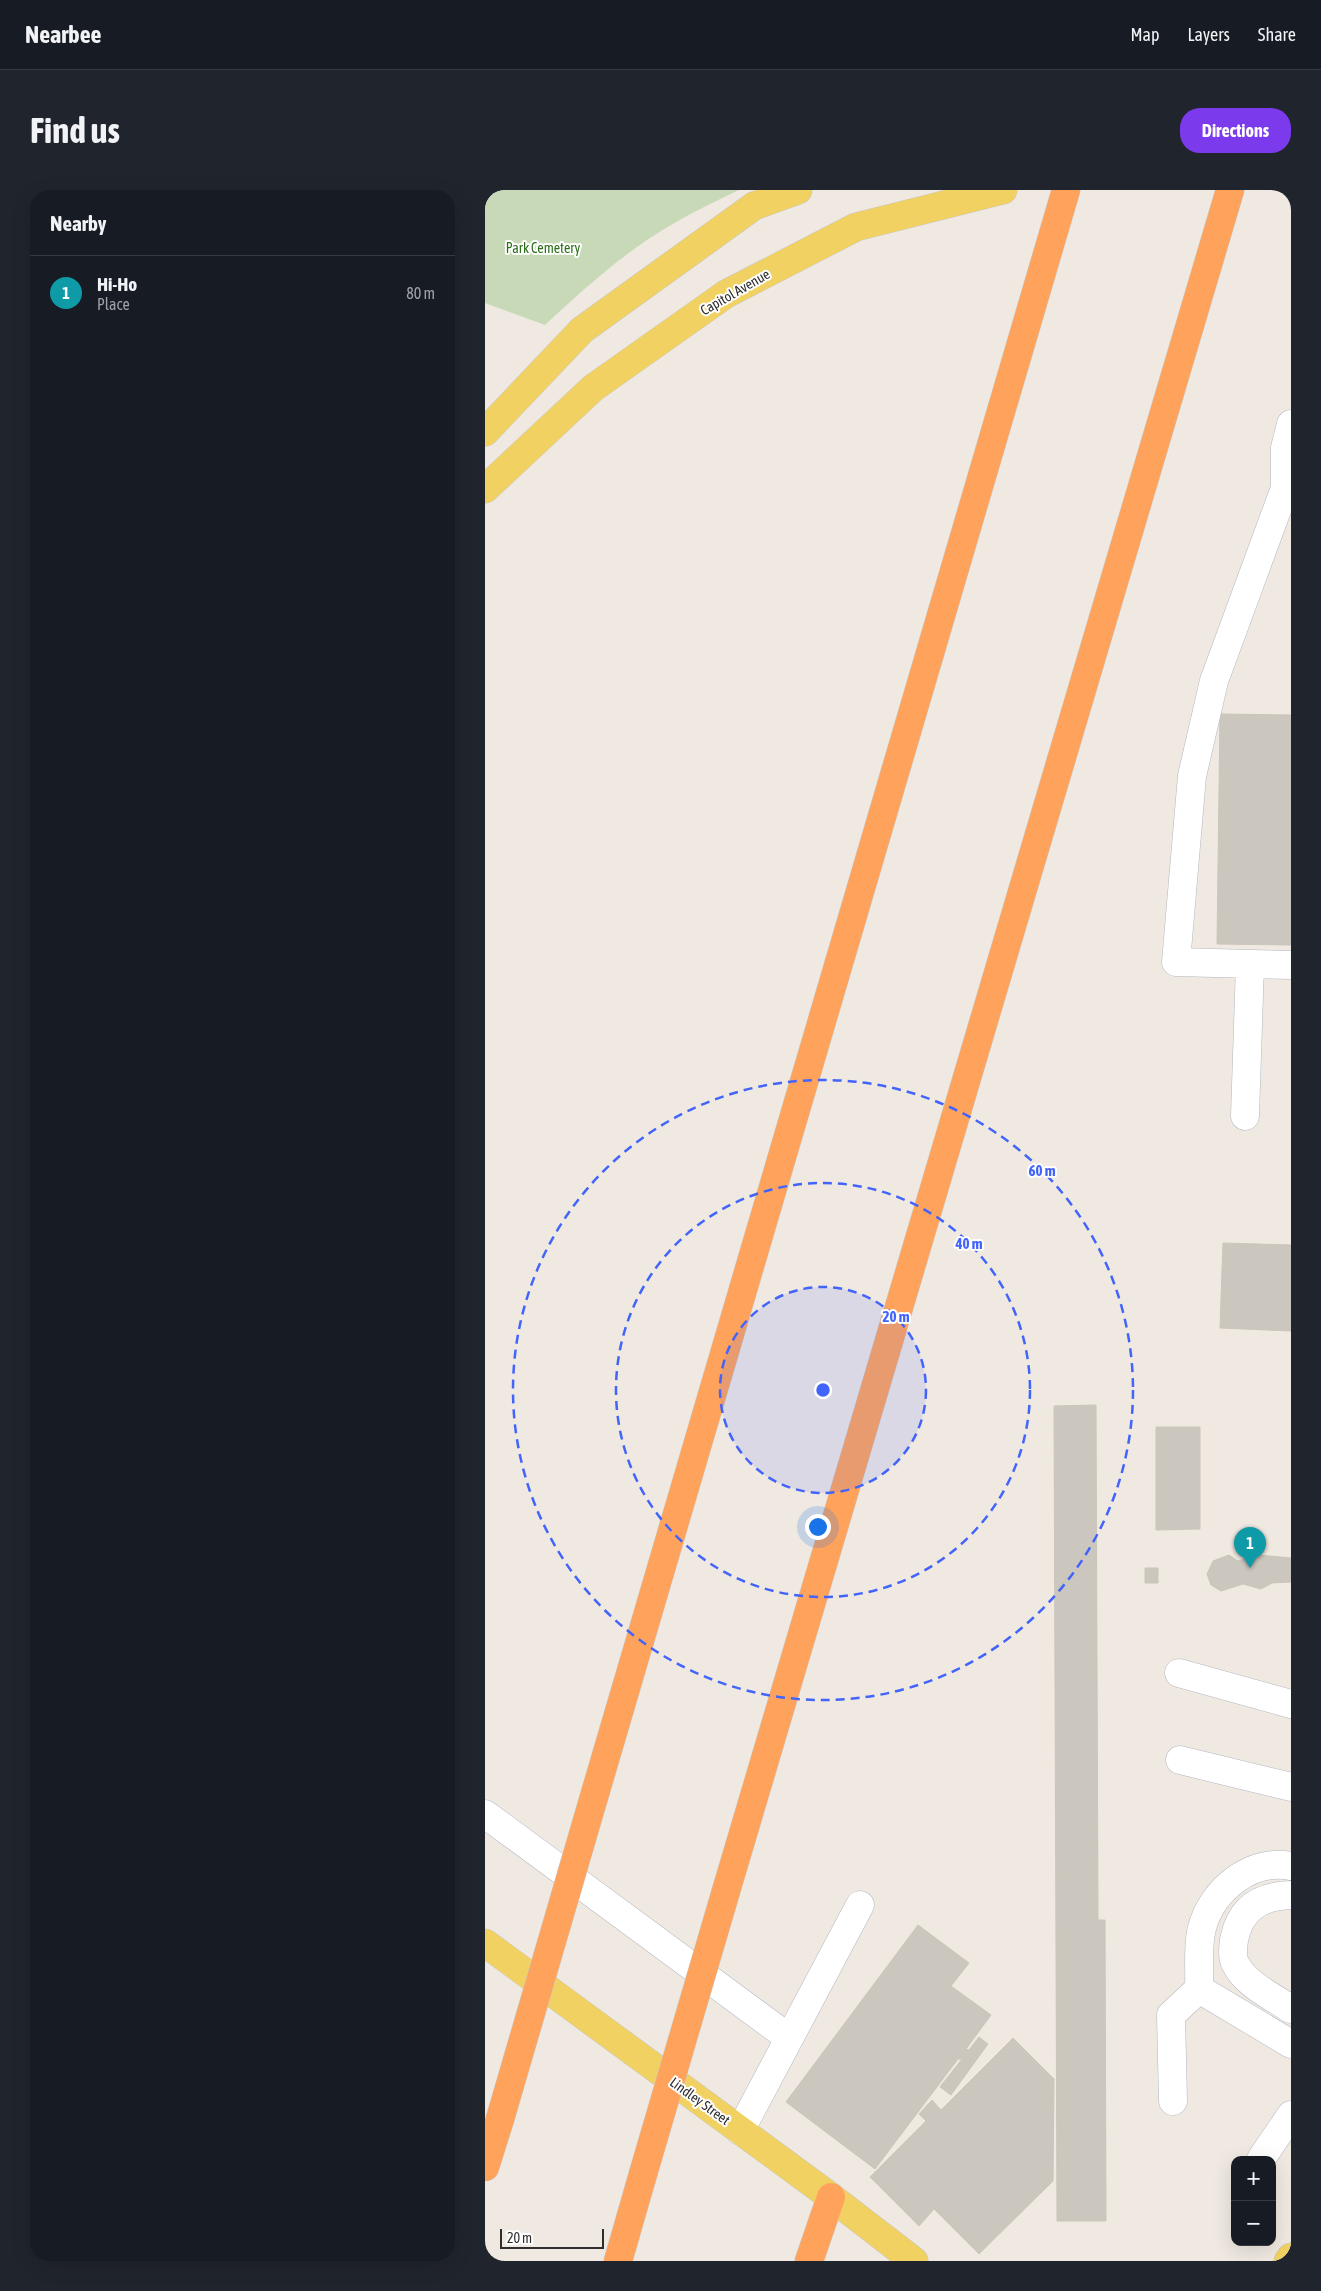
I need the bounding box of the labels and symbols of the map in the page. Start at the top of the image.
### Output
park label: Park Cemetery [506,240,580,256]
street label: Capitol Avenue [697,266,773,318]
text: 60 m [1029,1162,1056,1179]
text: 40 m [955,1235,983,1252]
text: 20 m [883,1308,910,1325]
centre of rings [814,1381,832,1399]
your location [805,1514,831,1540]
pin: 1 [1234,1527,1266,1568]
street label: Lindley Street [667,2074,733,2128]
scale bar [500,2226,604,2249]

